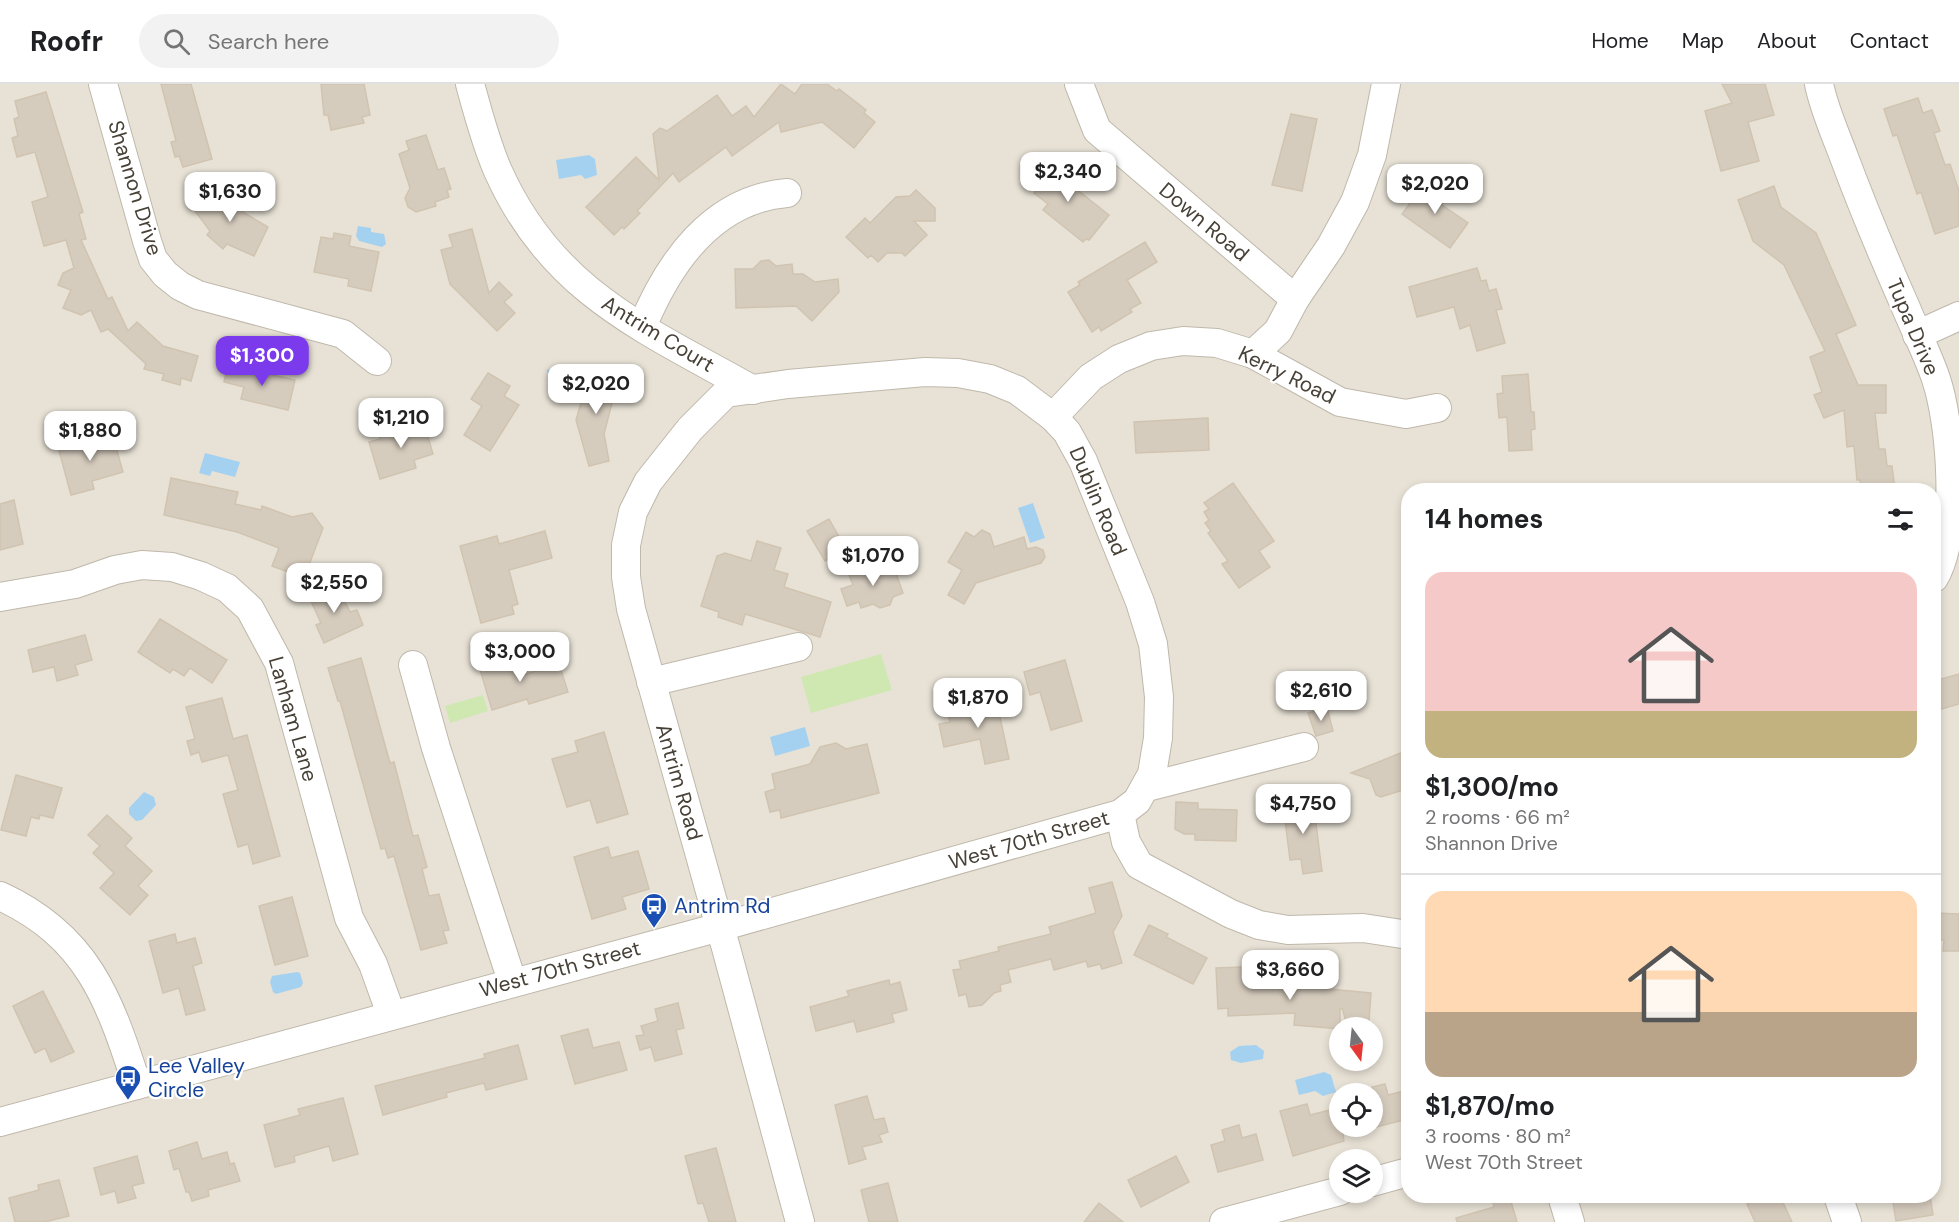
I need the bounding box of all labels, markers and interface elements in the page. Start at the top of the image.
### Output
search box [139,14,559,68]
text: Roofr [30,23,103,60]
icon: search [160,25,193,58]
text: Search here [208,27,329,56]
text: Home [1591,27,1649,55]
text: Map [1682,27,1724,55]
text: About [1757,27,1817,55]
text: Contact [1850,27,1929,55]
street label: Shannon Drive [101,117,169,259]
pin: $2,340 [1019,152,1117,203]
text: $2,340 [1034,158,1102,184]
pin: $2,020 [1386,164,1484,215]
text: $2,020 [1401,170,1469,196]
pin: $1,630 [181,172,279,223]
street label: Down Road [1153,176,1255,268]
text: $1,630 [198,178,262,204]
street label: Tupa Drive [1880,274,1946,380]
street label: Antrim Court [596,289,720,379]
pin: $1,300 [213,336,311,387]
street label: Kerry Road [1234,339,1340,411]
text: $1,300 [230,342,294,368]
pin: $2,020 [547,364,645,415]
text: $2,020 [562,370,630,396]
pin: $1,210 [352,398,450,449]
text: $1,210 [372,404,430,430]
pin: $1,880 [41,411,139,462]
text: $1,880 [58,417,122,443]
street label: Dublin Road [1062,442,1134,560]
text: 14 homes [1425,502,1543,536]
icon: filters [1884,503,1917,536]
pin: $1,070 [824,536,922,587]
text: $1,070 [842,542,904,568]
pin: $2,550 [285,563,383,614]
text: $2,550 [300,569,368,595]
icon: home [1617,611,1725,719]
pin: $3,000 [471,632,569,683]
text: $3,000 [484,638,556,664]
street label: Lanham Lane [262,653,324,785]
pin: $2,610 [1272,671,1370,722]
text: $2,610 [1290,677,1352,703]
pin: $1,870 [929,678,1027,729]
text: $1,870 [947,684,1009,710]
street label: Antrim Road [649,720,709,844]
text: $1,300/mo [1425,770,1559,804]
pin: $4,750 [1254,784,1352,835]
text: $4,750 [1270,790,1336,816]
street label: West 70th Street [945,804,1113,876]
text: 2 rooms · 66 m² [1425,804,1570,830]
text: Shannon Drive [1425,830,1558,856]
bus stop icon: Antrim Rd [639,891,669,929]
place label: Antrim Rd [674,892,770,920]
icon: home [1617,930,1725,1038]
street label: West 70th Street [476,934,644,1004]
pin: $3,660 [1241,950,1339,1001]
text: $3,660 [1256,956,1324,982]
north arrow [1329,1017,1383,1071]
map controls [1329,1017,1383,1203]
place label: Lee Valley Circle [148,1052,245,1104]
bus stop icon: Lee Valley Circle [113,1063,143,1101]
button: locate [1329,1083,1383,1137]
text: $1,870/mo [1425,1089,1555,1123]
text: 3 rooms · 80 m² [1425,1123,1571,1149]
button: layers [1329,1149,1383,1203]
text: West 70th Street [1425,1149,1583,1175]

